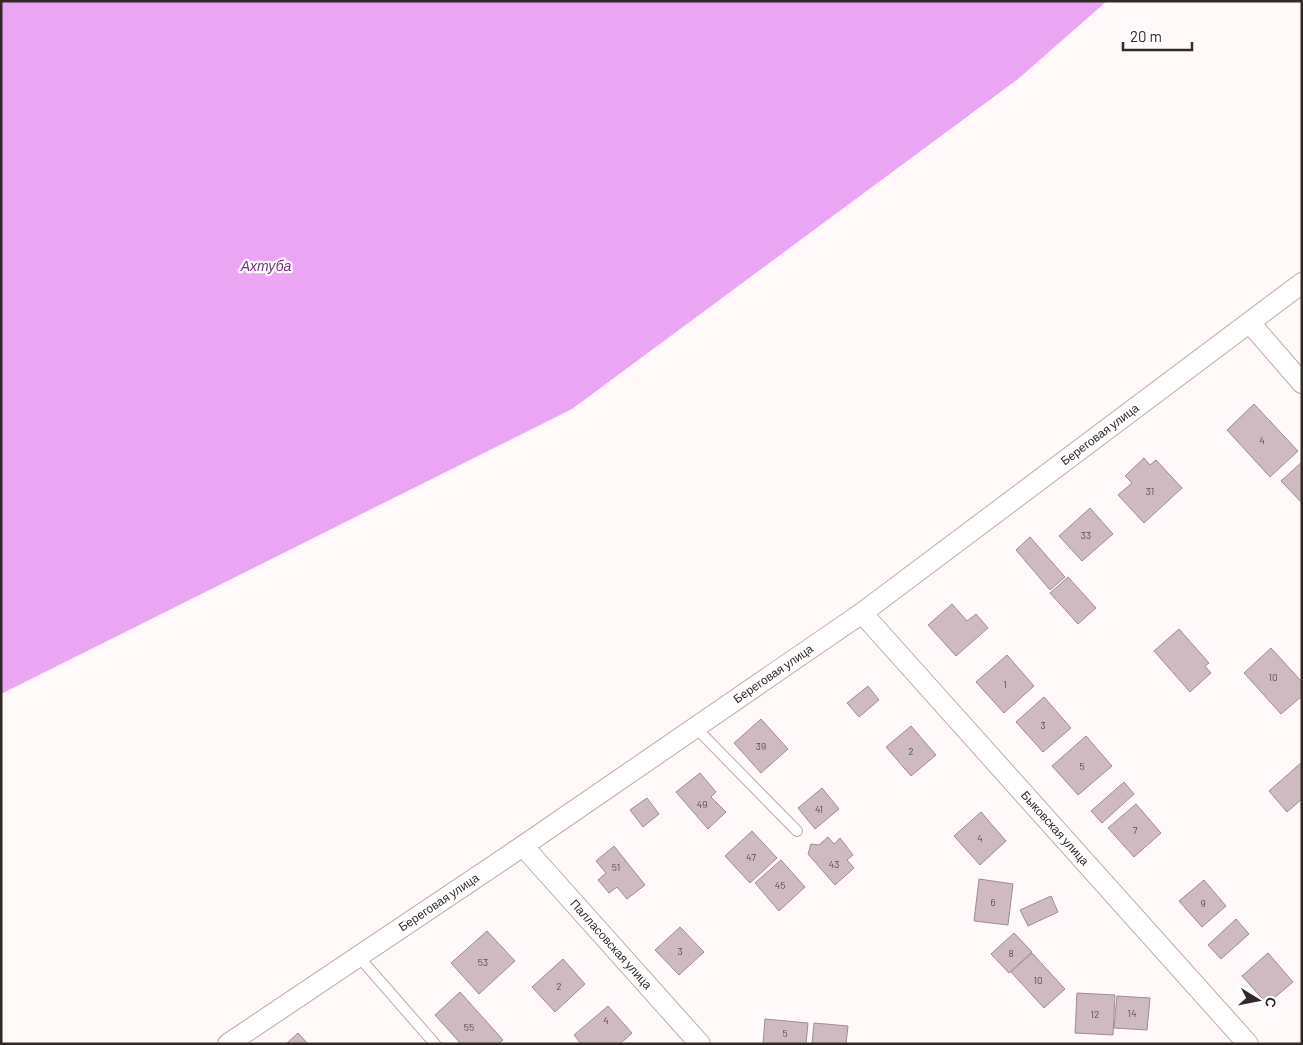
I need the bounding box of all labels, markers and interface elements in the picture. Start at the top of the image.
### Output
scale bar [1123,20,1192,52]
text: 20 m [1130,27,1162,45]
water label: Ахтуба [240,257,292,274]
street label: Береговая улица [1058,400,1141,467]
house number: 4 [1259,434,1265,446]
house number: 31 [1146,485,1154,497]
house number: 33 [1081,529,1091,541]
street label: Береговая улица [730,641,816,705]
house number: 10 [1268,671,1278,683]
house number: 1 [1003,678,1007,690]
house number: 3 [1040,719,1046,731]
house number: 39 [756,740,766,752]
house number: 2 [908,745,914,757]
house number: 5 [1079,760,1085,772]
street label: Быковская улица [1019,788,1093,868]
house number: 49 [697,798,707,810]
house number: 41 [815,803,823,815]
house number: 7 [1133,824,1138,836]
house number: 4 [977,832,983,844]
house number: 47 [746,851,756,863]
house number: 43 [829,858,839,870]
house number: 51 [612,861,620,873]
street label: Береговая улица [396,870,481,934]
house number: 45 [775,879,785,891]
street label: Палласовская улица [568,896,656,992]
house number: 6 [990,896,996,908]
house number: 9 [1200,897,1206,909]
house number: 3 [677,945,683,957]
house number: 8 [1008,947,1014,959]
house number: 53 [478,956,488,968]
house number: 10 [1033,974,1043,986]
north arrow [1233,975,1283,1025]
house number: 2 [556,980,562,992]
text: С [1262,996,1281,1009]
house number: 14 [1127,1007,1137,1019]
house number: 12 [1091,1008,1099,1020]
house number: 4 [603,1014,609,1026]
house number: 55 [464,1021,474,1033]
house number: 5 [782,1027,788,1039]

